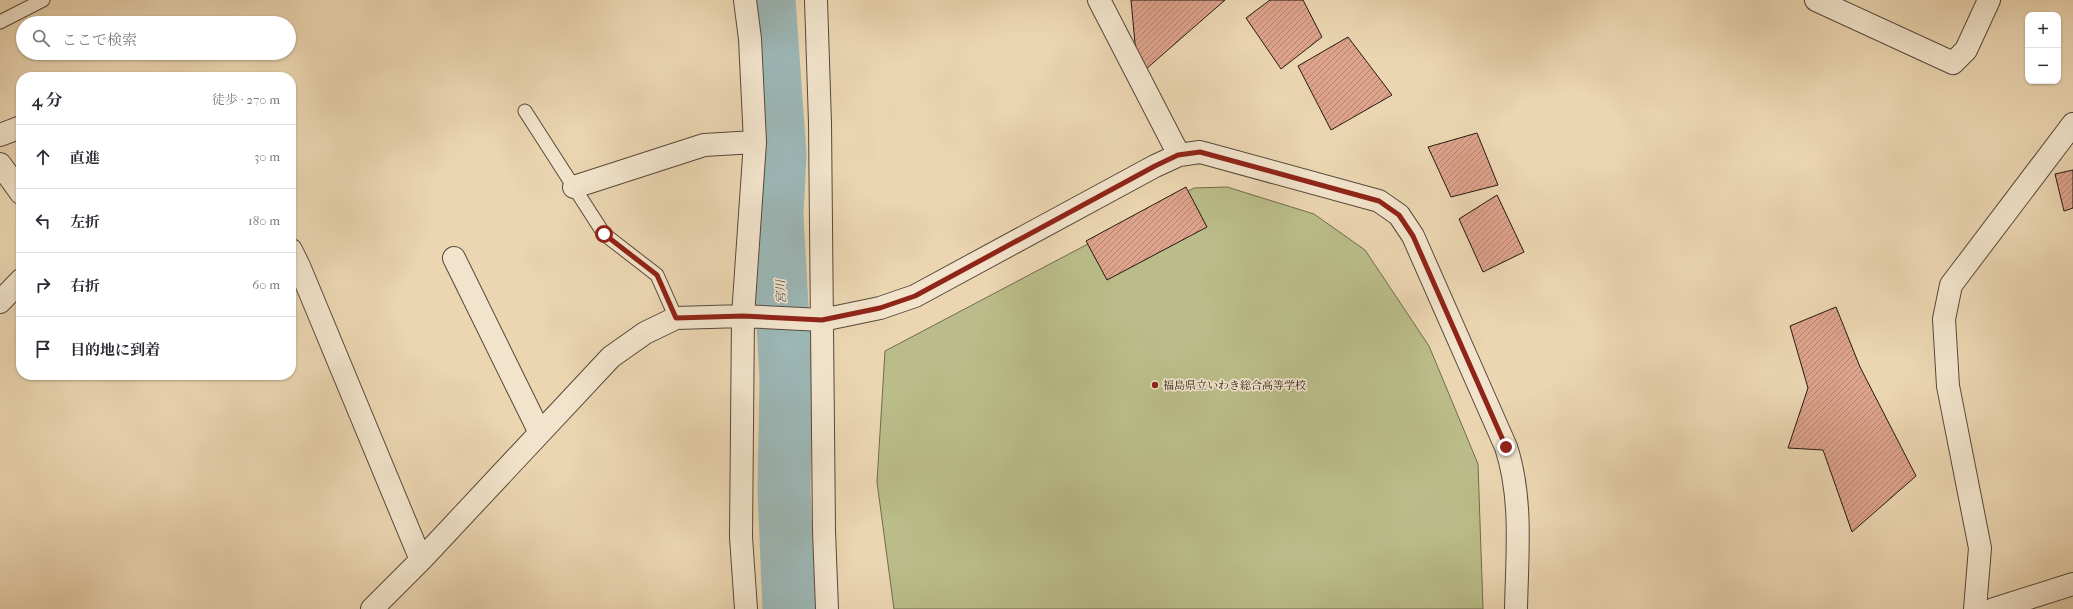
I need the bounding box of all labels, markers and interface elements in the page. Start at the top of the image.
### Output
map controls [2025,12,2061,84]
button: + [2025,12,2061,48]
search box [16,16,296,60]
icon: search [30,27,52,49]
text: ここで検索 [62,31,137,49]
button: − [2025,48,2061,84]
text: 4 分 [32,90,63,110]
text: 徒歩 · 270 m [212,92,280,107]
icon: ahead [32,146,54,168]
text: 直進 [70,149,100,167]
text: 30 m [254,149,280,164]
icon: left [32,210,54,232]
text: 左折 [70,213,100,231]
text: 180 m [248,213,280,228]
route start [595,225,613,243]
icon: right [32,274,54,296]
text: 右折 [70,277,100,295]
text: 60 m [252,277,280,292]
water label: 宮川 [773,278,789,304]
icon: arrive [32,338,54,360]
text: 目的地に到着 [70,341,160,359]
place label: 福島県立いわき総合高等学校 [1163,379,1306,392]
marker: 福島県立いわき総合高等学校 [1150,380,1160,390]
route end [1497,438,1515,456]

